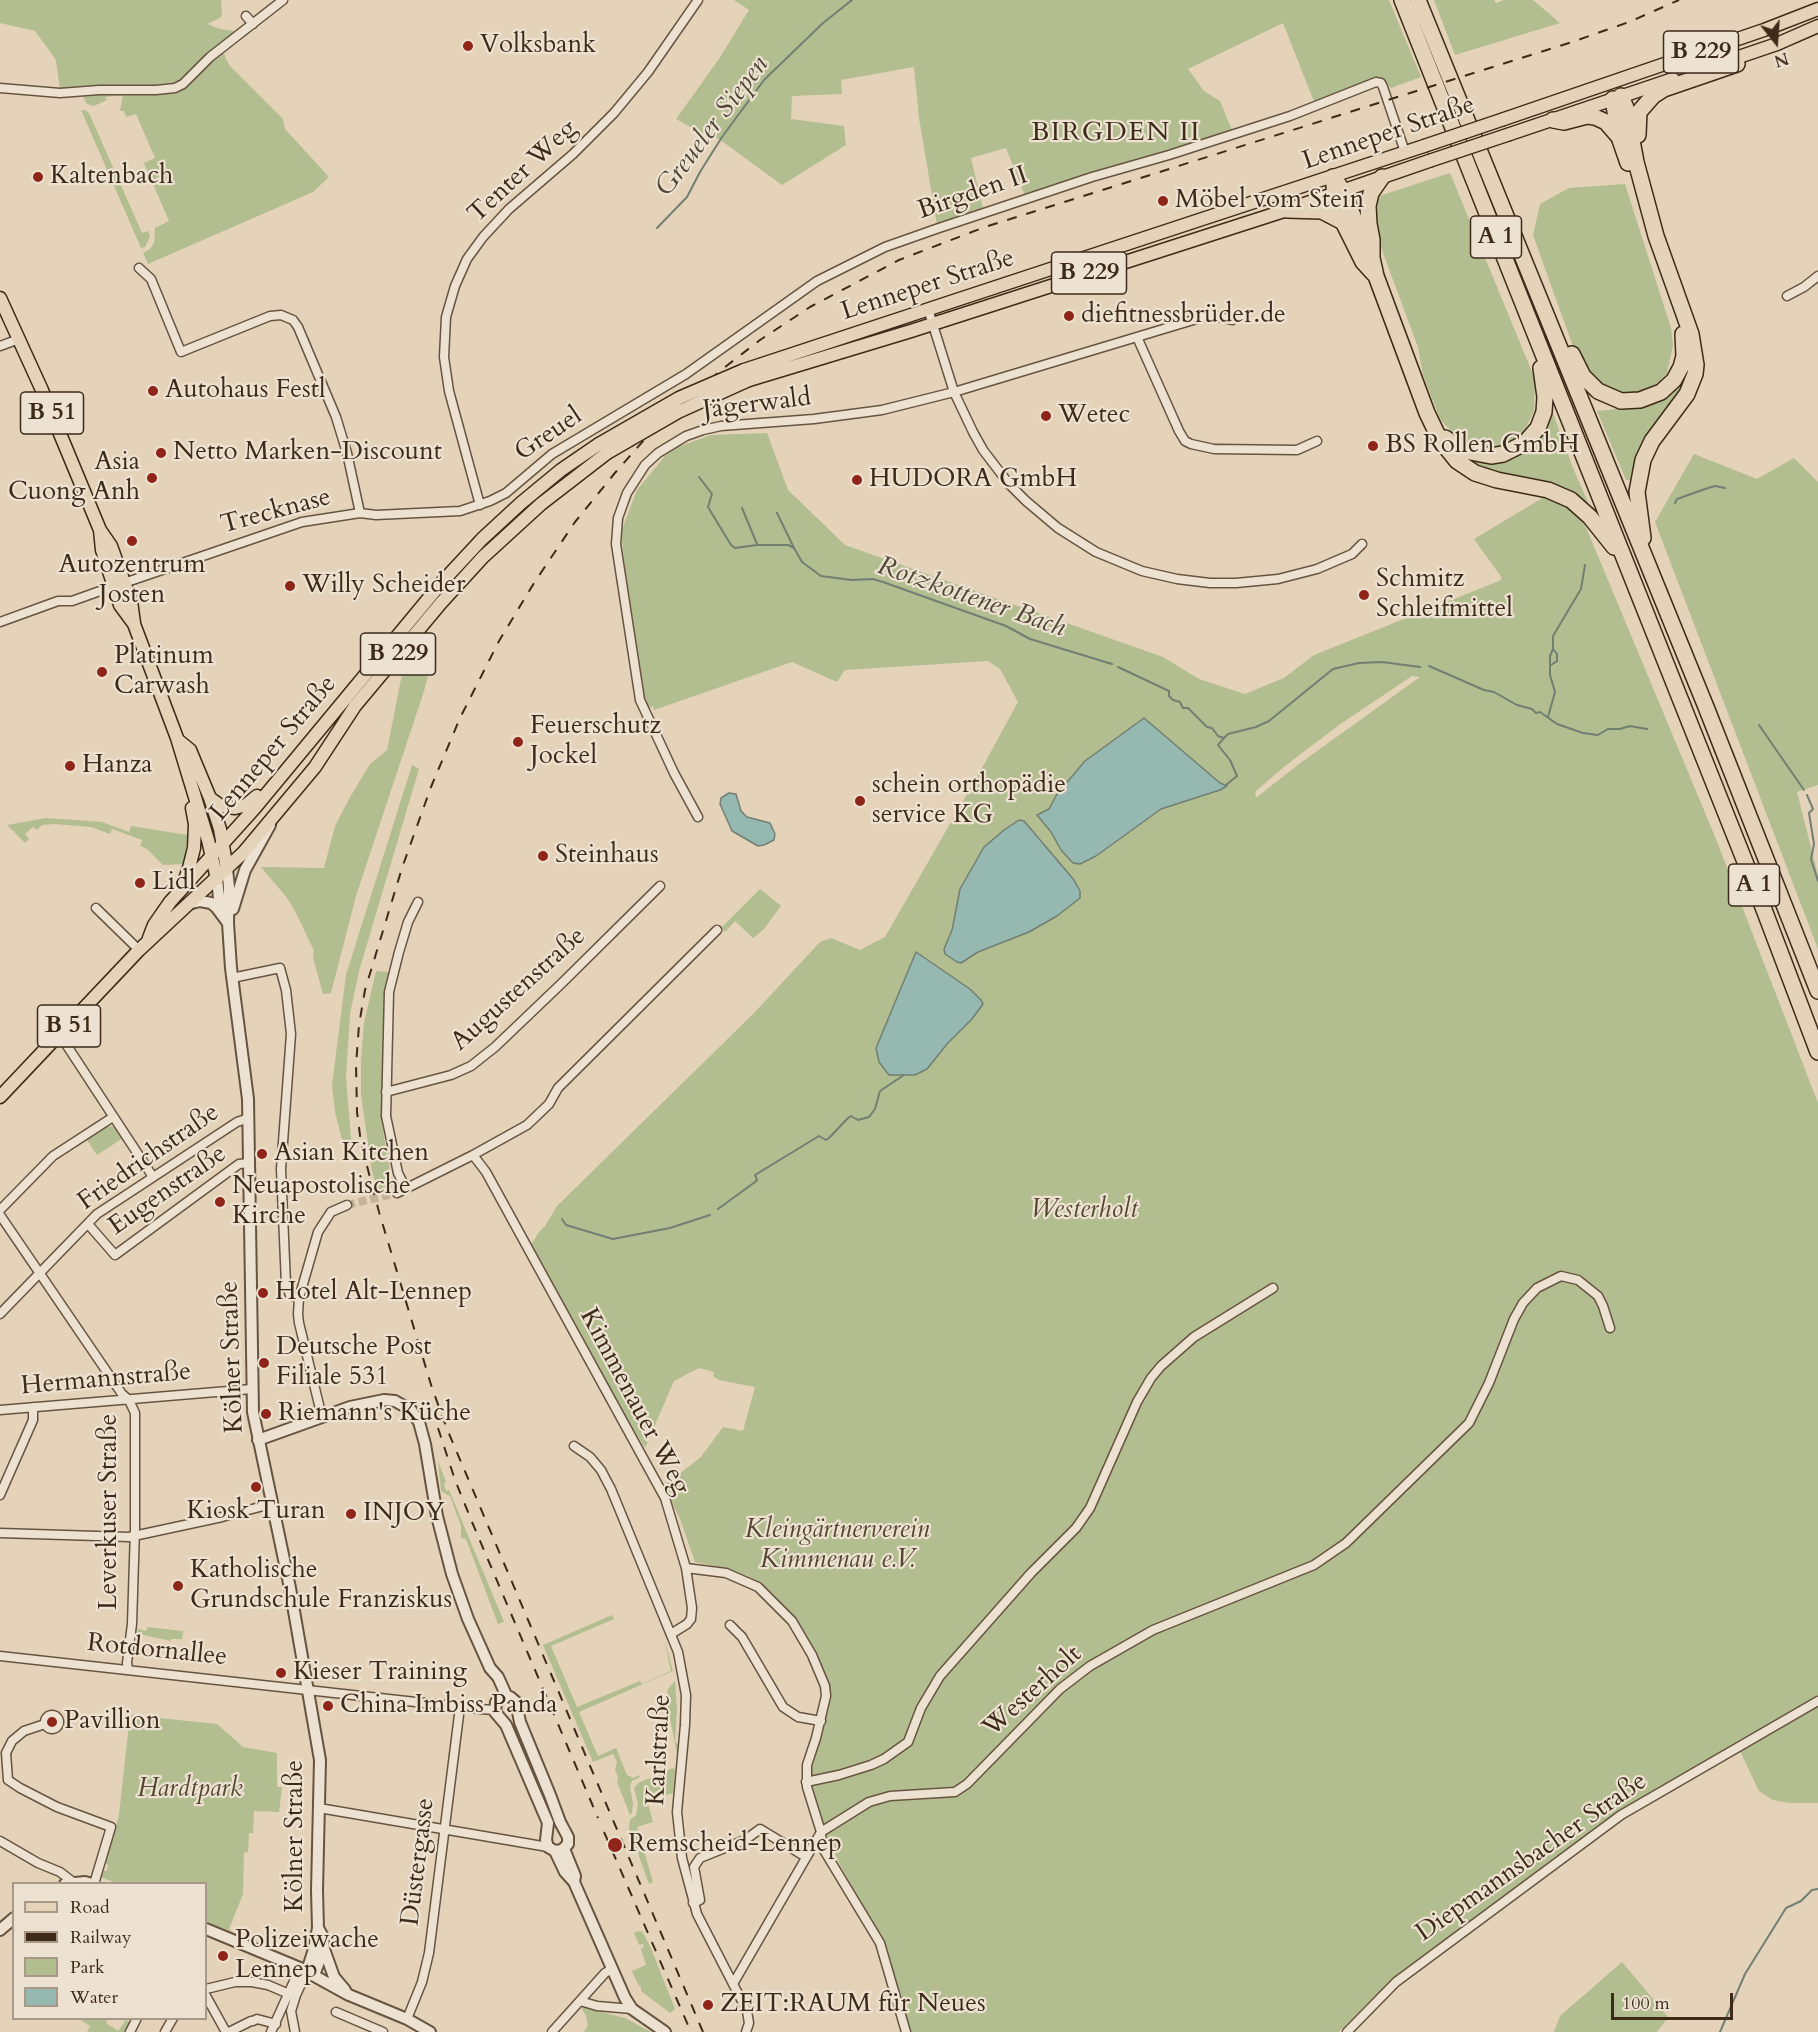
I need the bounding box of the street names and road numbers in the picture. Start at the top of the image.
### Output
road number: B 229 [1664,31,1738,73]
street label: Lenneper Straße [1299,90,1479,178]
street label: Tenter Weg [462,114,584,230]
street label: Birgden II [914,161,1032,227]
road number: A 1 [1470,216,1522,258]
street label: Lenneper Straße [837,243,1019,329]
road number: B 229 [1052,252,1126,294]
street label: Jägerwald [701,383,813,427]
road number: B 51 [20,392,84,434]
street label: Greuel [509,401,589,469]
street label: Trecknase [218,482,334,542]
road number: B 229 [360,633,436,675]
street label: Lenneper Straße [204,670,344,828]
road number: A 1 [1728,864,1780,906]
street label: Augustenstraße [445,922,593,1058]
road number: B 51 [38,1005,100,1047]
street label: Friedrichstraße [72,1098,226,1218]
street label: Eugenstraße [103,1139,233,1243]
street label: Kölner Straße [215,1280,251,1434]
street label: Kimmenauer Weg [572,1304,696,1500]
street label: Hermannstraße [20,1357,192,1403]
street label: Leverkuser Straße [94,1414,126,1610]
street label: Rotdornallee [85,1628,229,1674]
street label: Westerholt [977,1640,1089,1744]
street label: Karlstraße [642,1693,678,1807]
street label: Kölner Straße [280,1760,312,1912]
street label: Diepmannsbacher Straße [1411,1767,1653,1949]
street label: Düstergasse [396,1796,442,1928]

